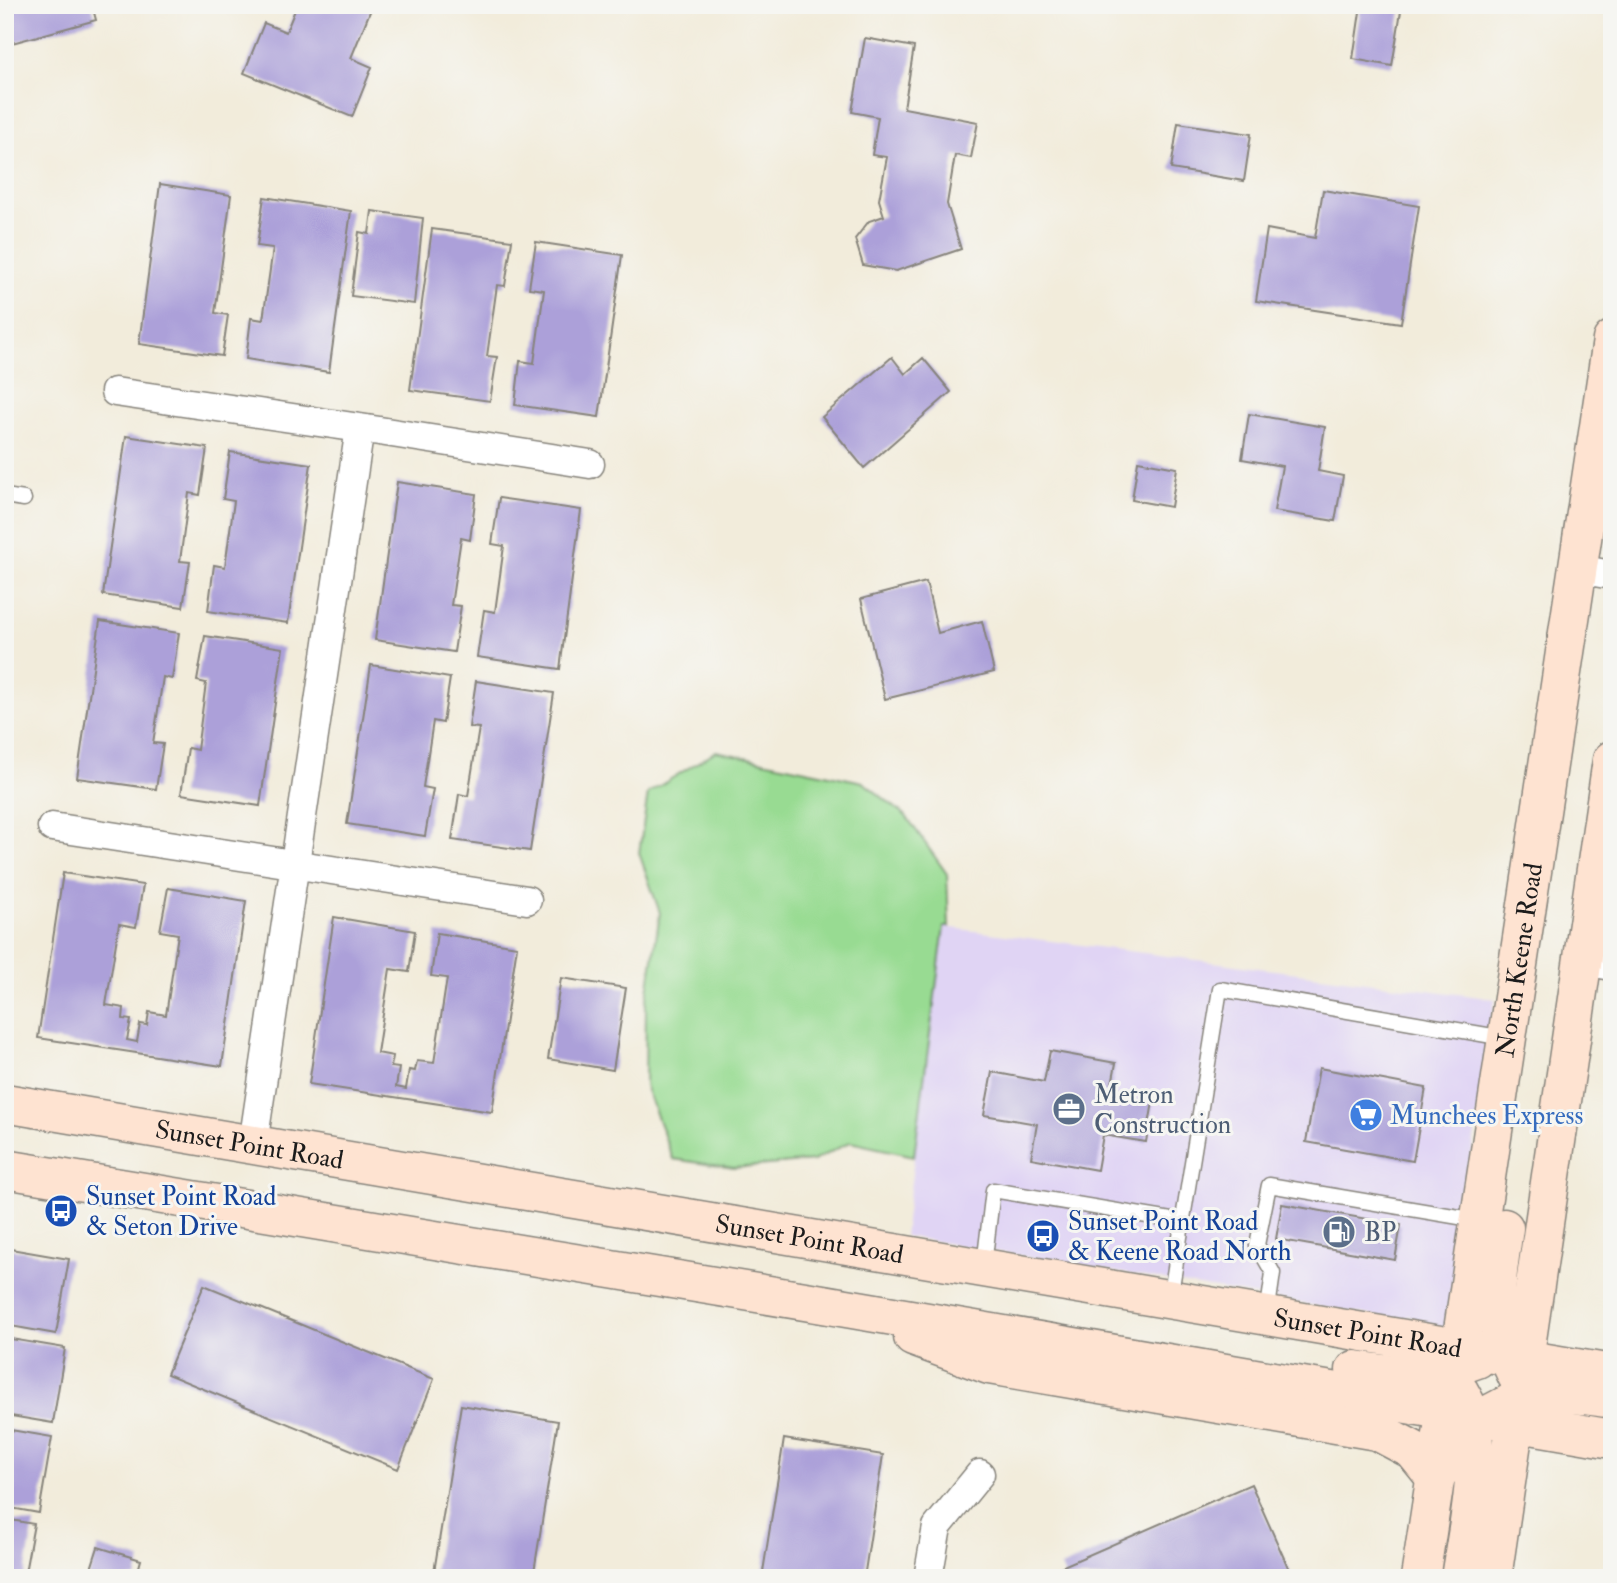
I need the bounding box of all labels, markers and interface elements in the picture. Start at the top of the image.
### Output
street label: North Keene Road [1489,861,1550,1060]
place label: Metron Construction [1094,1079,1231,1141]
office icon: Metron Construction [1050,1090,1088,1128]
supermarket icon: Munchees Express [1347,1096,1385,1134]
place label: Munchees Express [1390,1100,1583,1133]
street label: Sunset Point Road [153,1114,346,1177]
place label: Sunset Point Road & Seton Drive [86,1181,276,1243]
bus stop icon: Sunset Point Road & Seton Drive [42,1192,80,1230]
place label: Sunset Point Road & Keene Road North [1068,1206,1292,1268]
street label: Sunset Point Road [713,1208,906,1271]
fuel station icon: BP [1320,1213,1358,1251]
bus stop icon: Sunset Point Road & Keene Road North [1024,1217,1062,1255]
place label: BP [1364,1217,1396,1249]
street label: Sunset Point Road [1271,1302,1464,1365]

